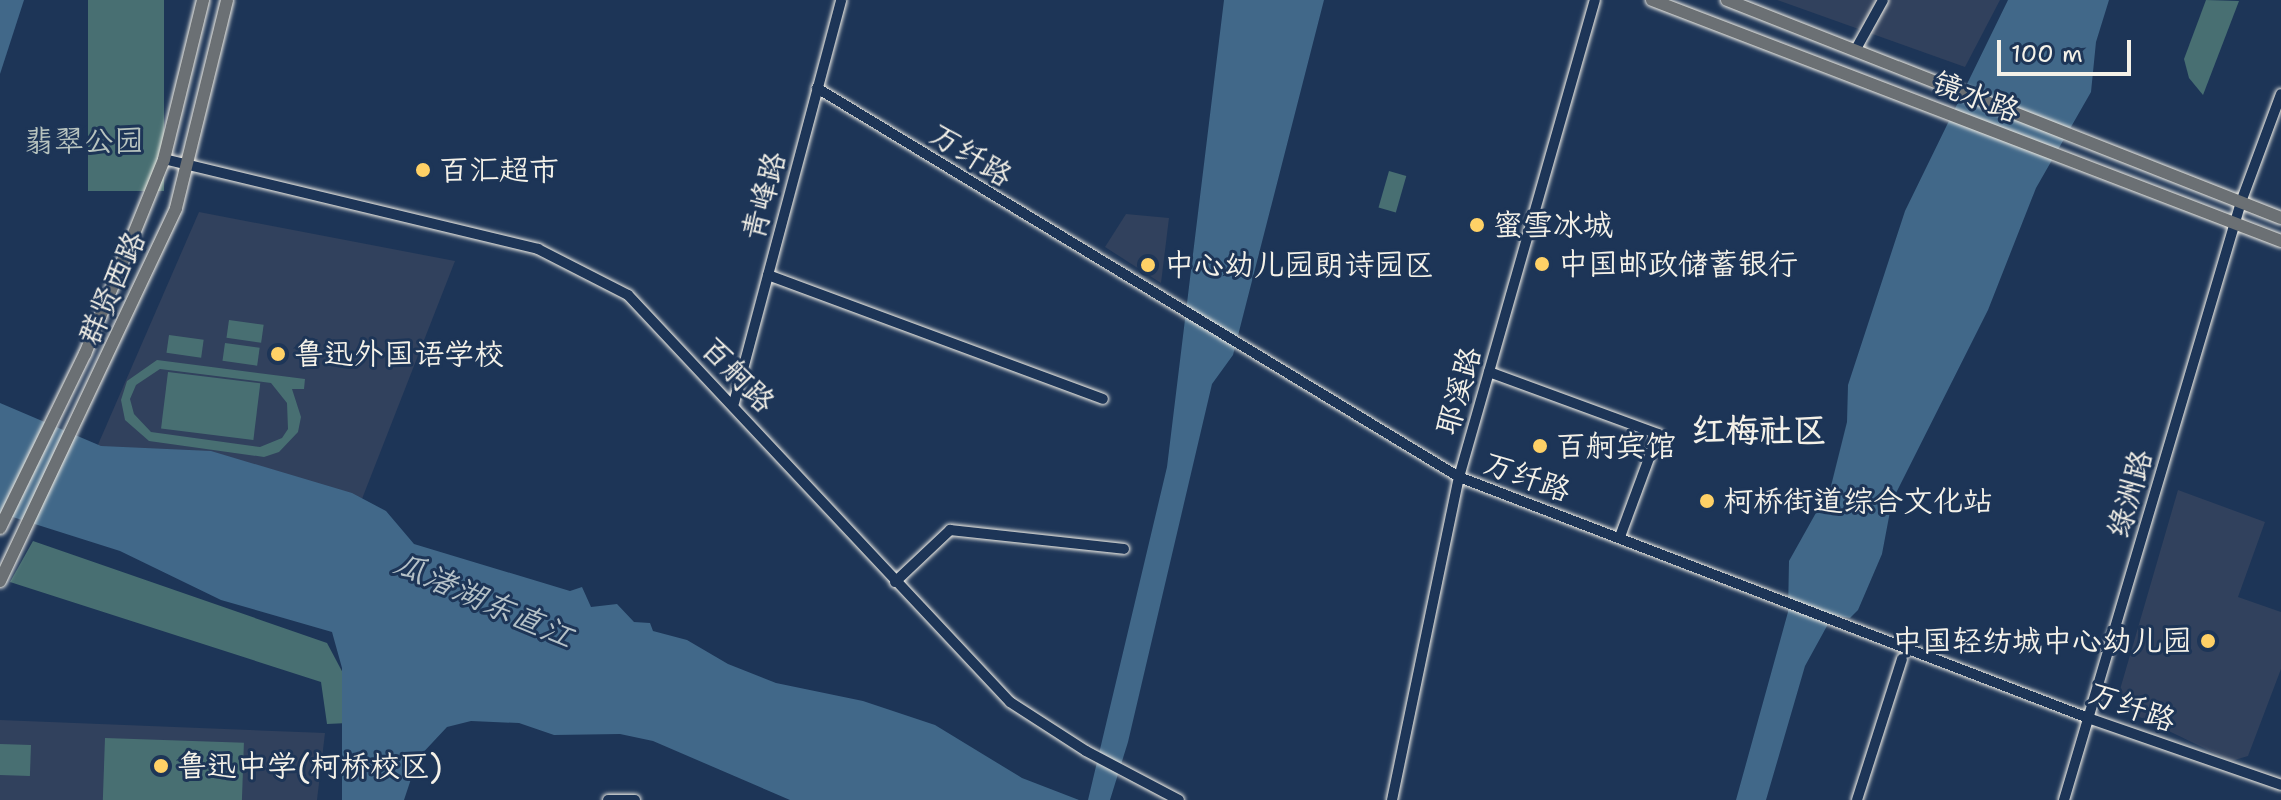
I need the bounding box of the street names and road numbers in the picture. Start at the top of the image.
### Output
street label: 镜水路 [1928,64,2024,130]
street label: 万纤路 [923,116,1019,194]
street label: 青峰路 [735,148,793,244]
street label: 群贤西路 [71,226,153,350]
street label: 百舸路 [694,330,782,420]
street label: 耶溪路 [1429,343,1489,439]
street label: 万纤路 [1479,445,1575,509]
street label: 绿洲路 [2100,446,2160,542]
street label: 万纤路 [2084,675,2180,739]

